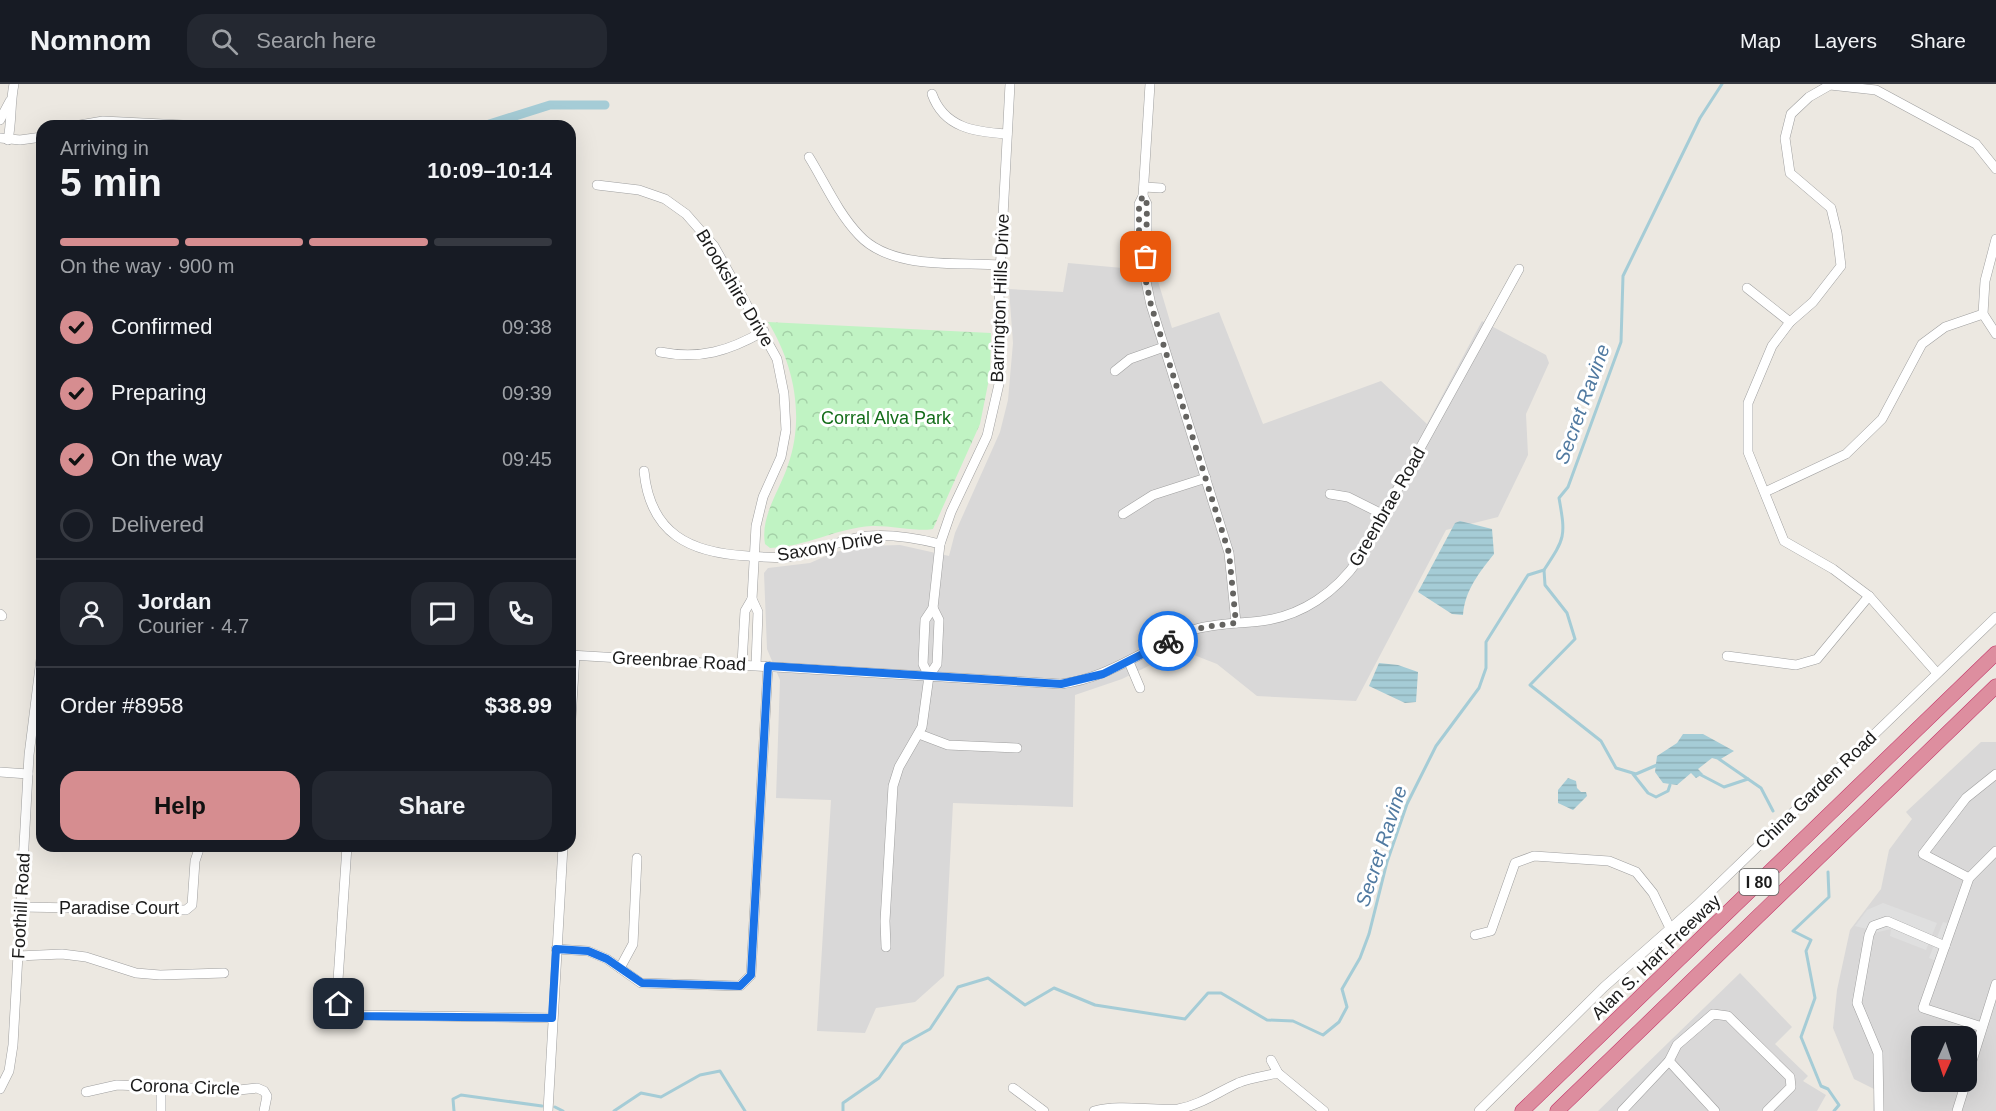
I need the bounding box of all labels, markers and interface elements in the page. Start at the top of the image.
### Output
search box [187,14,607,68]
text: Nomnom [30,25,151,56]
icon: search [208,25,241,58]
text: Search here [256,28,376,53]
text: Map [1740,29,1781,52]
text: Layers [1814,29,1877,52]
text: Share [1910,29,1966,52]
text: Arriving in [60,137,149,159]
text: 10:09–10:14 [427,158,552,183]
text: 5 min [60,161,162,204]
street label: Barrington Hills Drive [987,213,1013,383]
street label: Brookshire Drive [692,226,778,350]
pin [1120,231,1171,282]
icon: bag [1129,240,1162,273]
text: On the way · 900 m [60,255,235,277]
icon: check [60,311,93,344]
text: Confirmed [111,314,212,339]
text: 09:38 [502,316,552,338]
water label: Secret Ravine [1550,341,1614,467]
icon: check [60,377,93,410]
text: Preparing [111,380,206,405]
text: 09:39 [502,382,552,404]
park label: Corral Alva Park [821,408,952,428]
icon: check [60,443,93,476]
street label: Greenbrae Road [1345,444,1429,570]
text: On the way [111,446,222,471]
text: 09:45 [502,448,552,470]
text: Delivered [111,512,204,537]
street label: Saxony Drive [776,527,884,565]
button: person [60,582,123,645]
button: chat [411,582,474,645]
button: phone [489,582,552,645]
text: Jordan [138,589,211,614]
courier [1138,611,1198,671]
text: Courier · 4.7 [138,615,249,637]
icon: bike [1152,625,1185,658]
street label: Greenbrae Road [612,648,746,674]
text: Order #8958 [60,693,184,718]
text: $38.99 [485,693,552,718]
street label: China Garden Road [1751,727,1881,853]
button: Help [60,771,300,840]
button: Share [312,771,552,840]
water label: Secret Ravine [1351,783,1411,909]
street label: Foothill Road [8,853,34,959]
road number: I 80 [1740,869,1778,895]
street label: Alan S. Hart Freeway [1588,890,1724,1024]
street label: Paradise Court [59,898,179,918]
pin [313,978,364,1029]
icon: home [322,987,355,1020]
north arrow [1911,1026,1977,1092]
map controls [1911,1026,1977,1092]
street label: Corona Circle [130,1075,240,1099]

